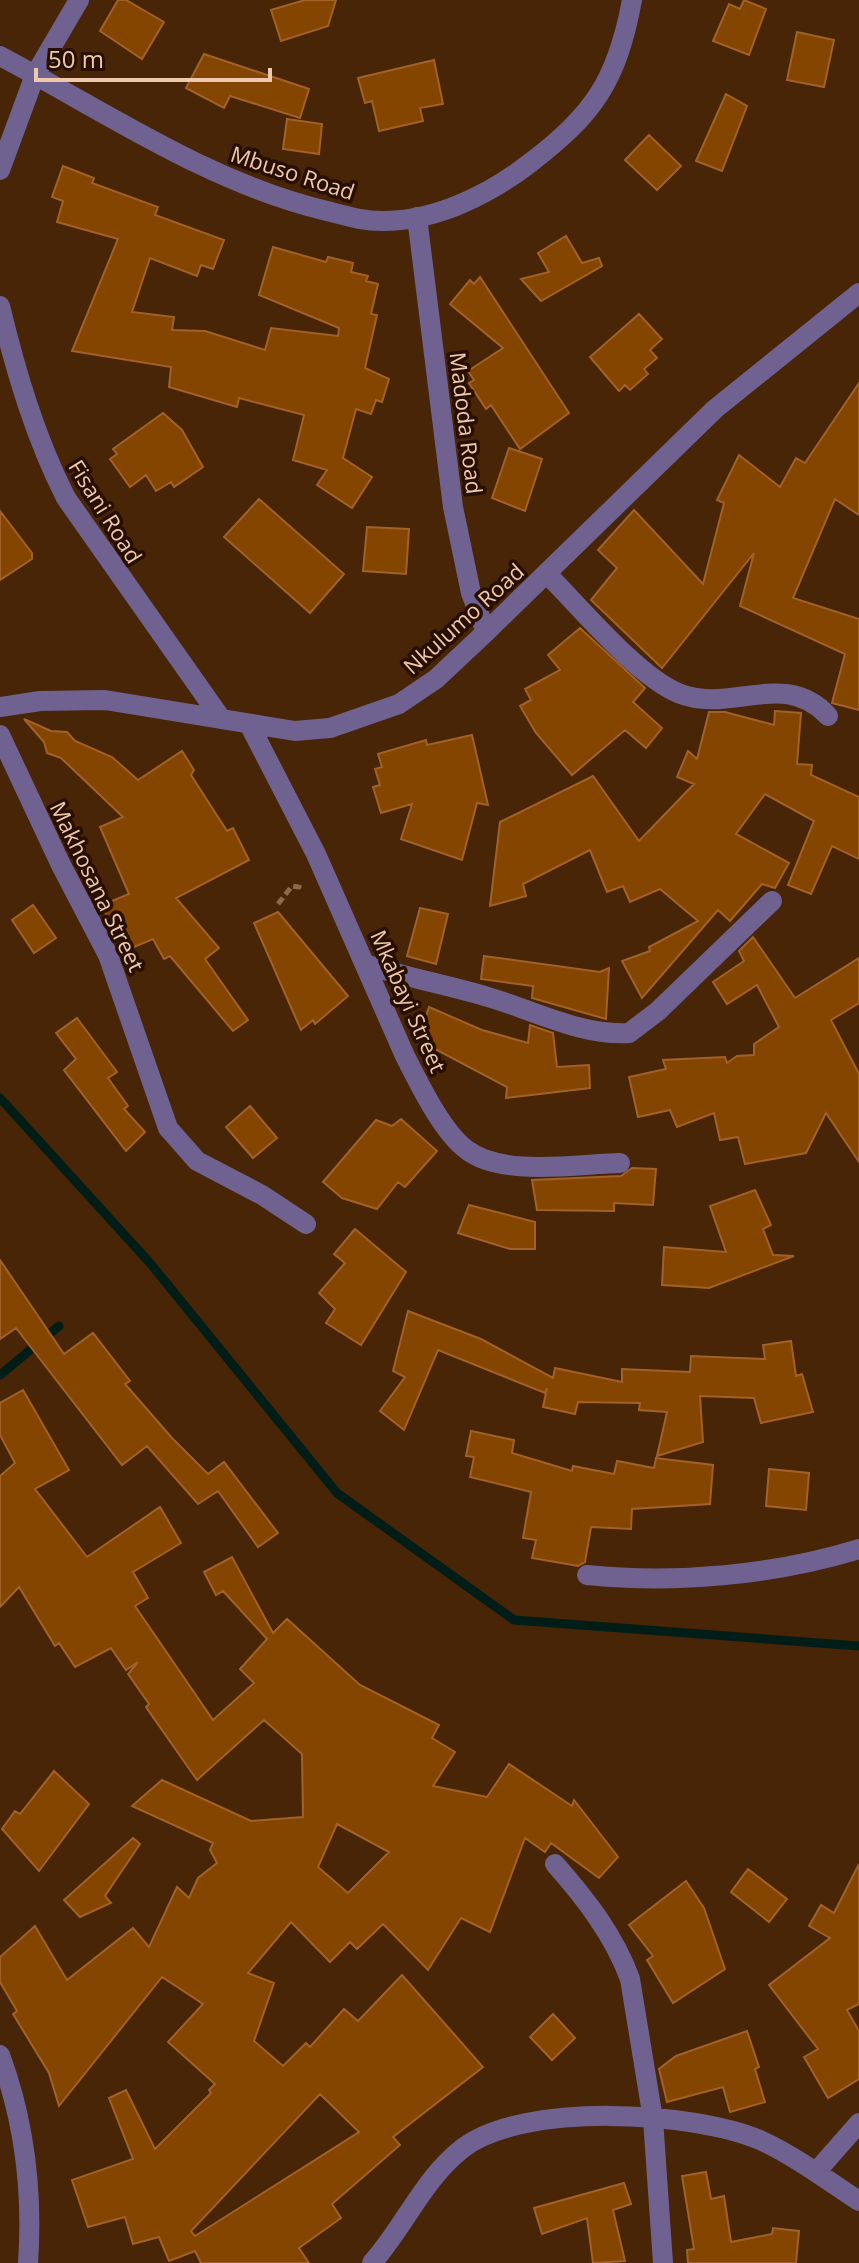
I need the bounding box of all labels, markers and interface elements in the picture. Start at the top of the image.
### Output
scale bar [36,32,270,82]
text: 50 m [48,42,104,75]
street label: Mbuso Road [227,138,359,206]
street label: Madoda Road [443,350,491,496]
street label: Fisani Road [62,453,150,569]
street label: Nkulumo Road [396,556,530,680]
street label: Makhosana Street [44,796,152,976]
street label: Mkabayi Street [364,925,454,1077]

